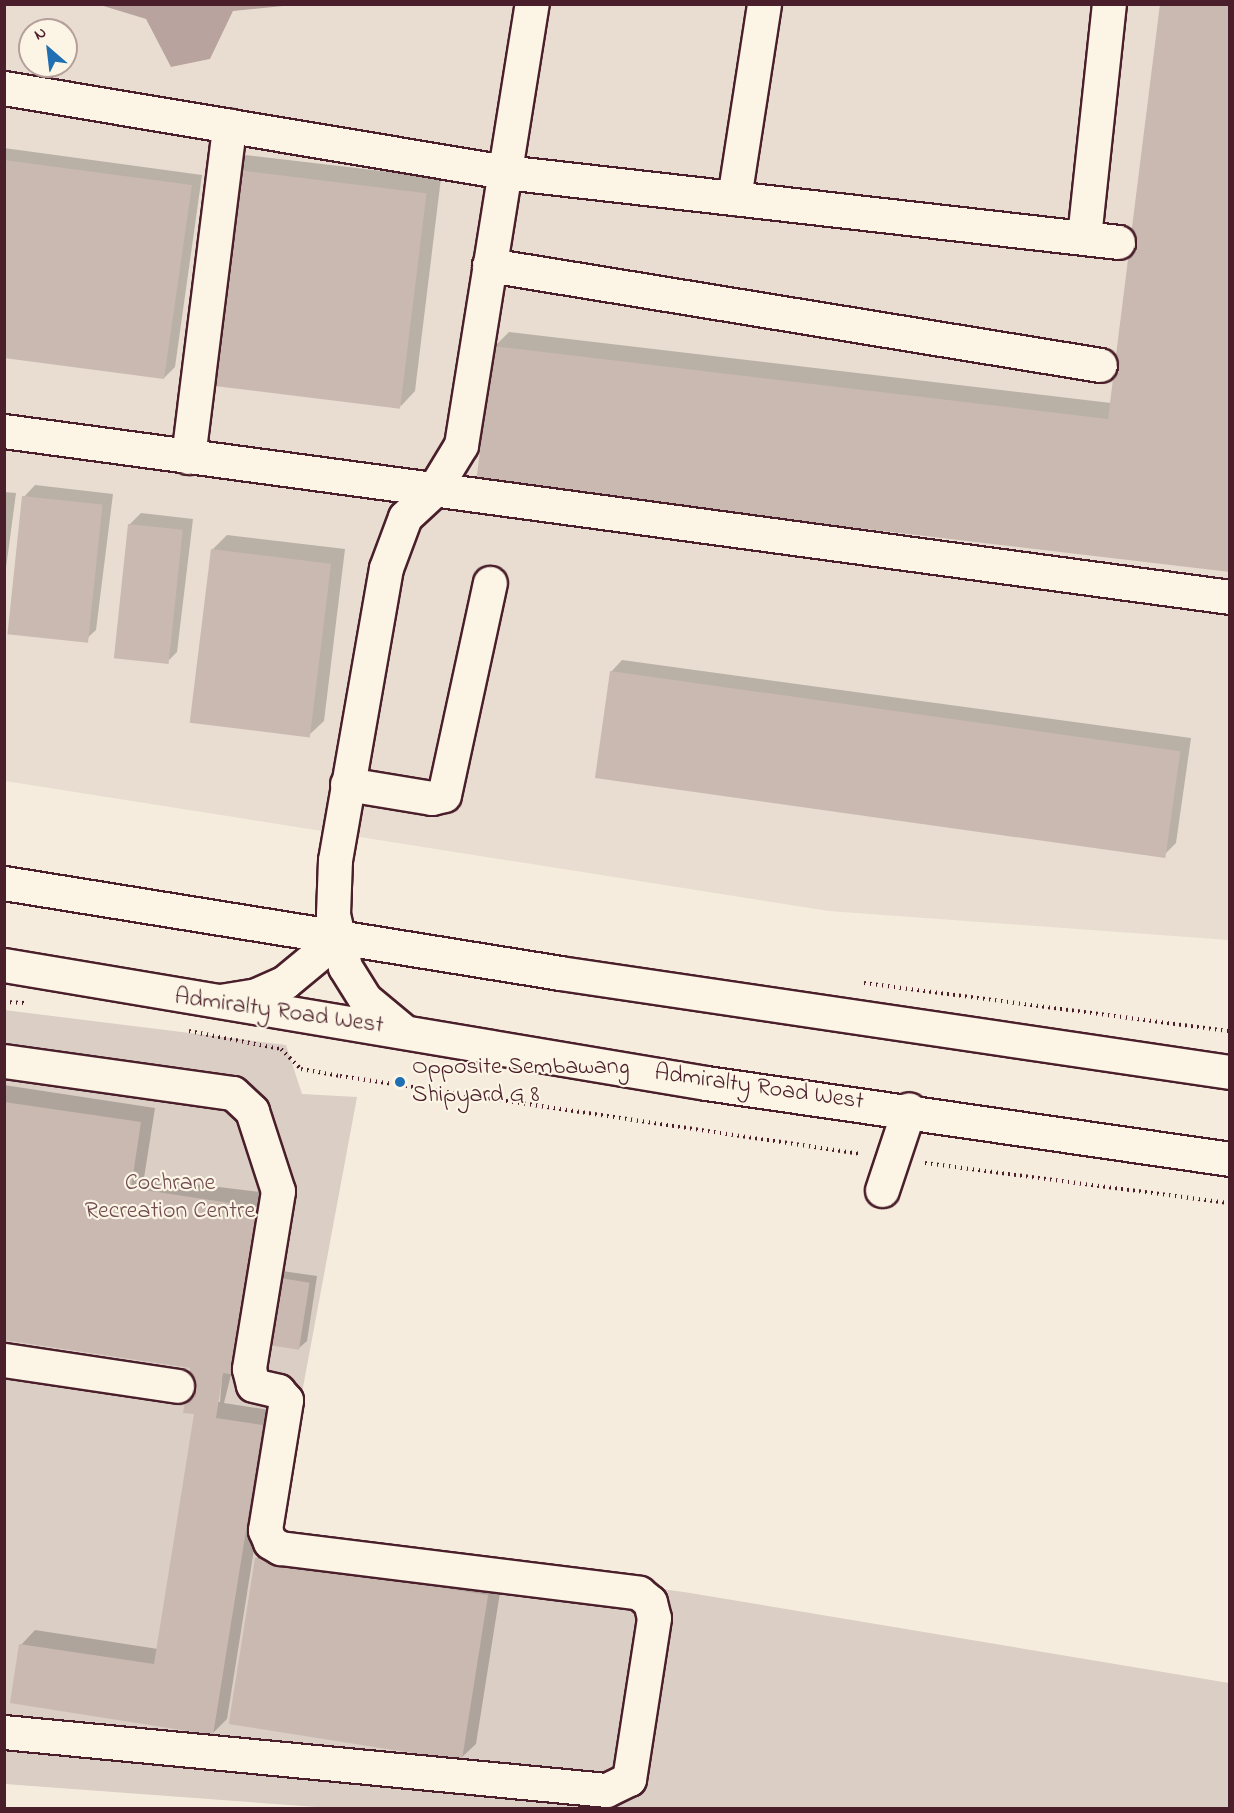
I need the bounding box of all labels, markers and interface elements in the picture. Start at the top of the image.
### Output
north arrow [18,18,78,78]
text: N [30,21,51,47]
street label: Admiralty Road West [173,983,385,1041]
place label: Opposite Sembawang Shipyard G 8 [412,1054,629,1110]
street label: Admiralty Road West [653,1059,865,1117]
marker: Opposite Sembawang Shipyard G 8 [393,1075,407,1089]
park label: Cochrane Recreation Centre [85,1170,255,1226]

